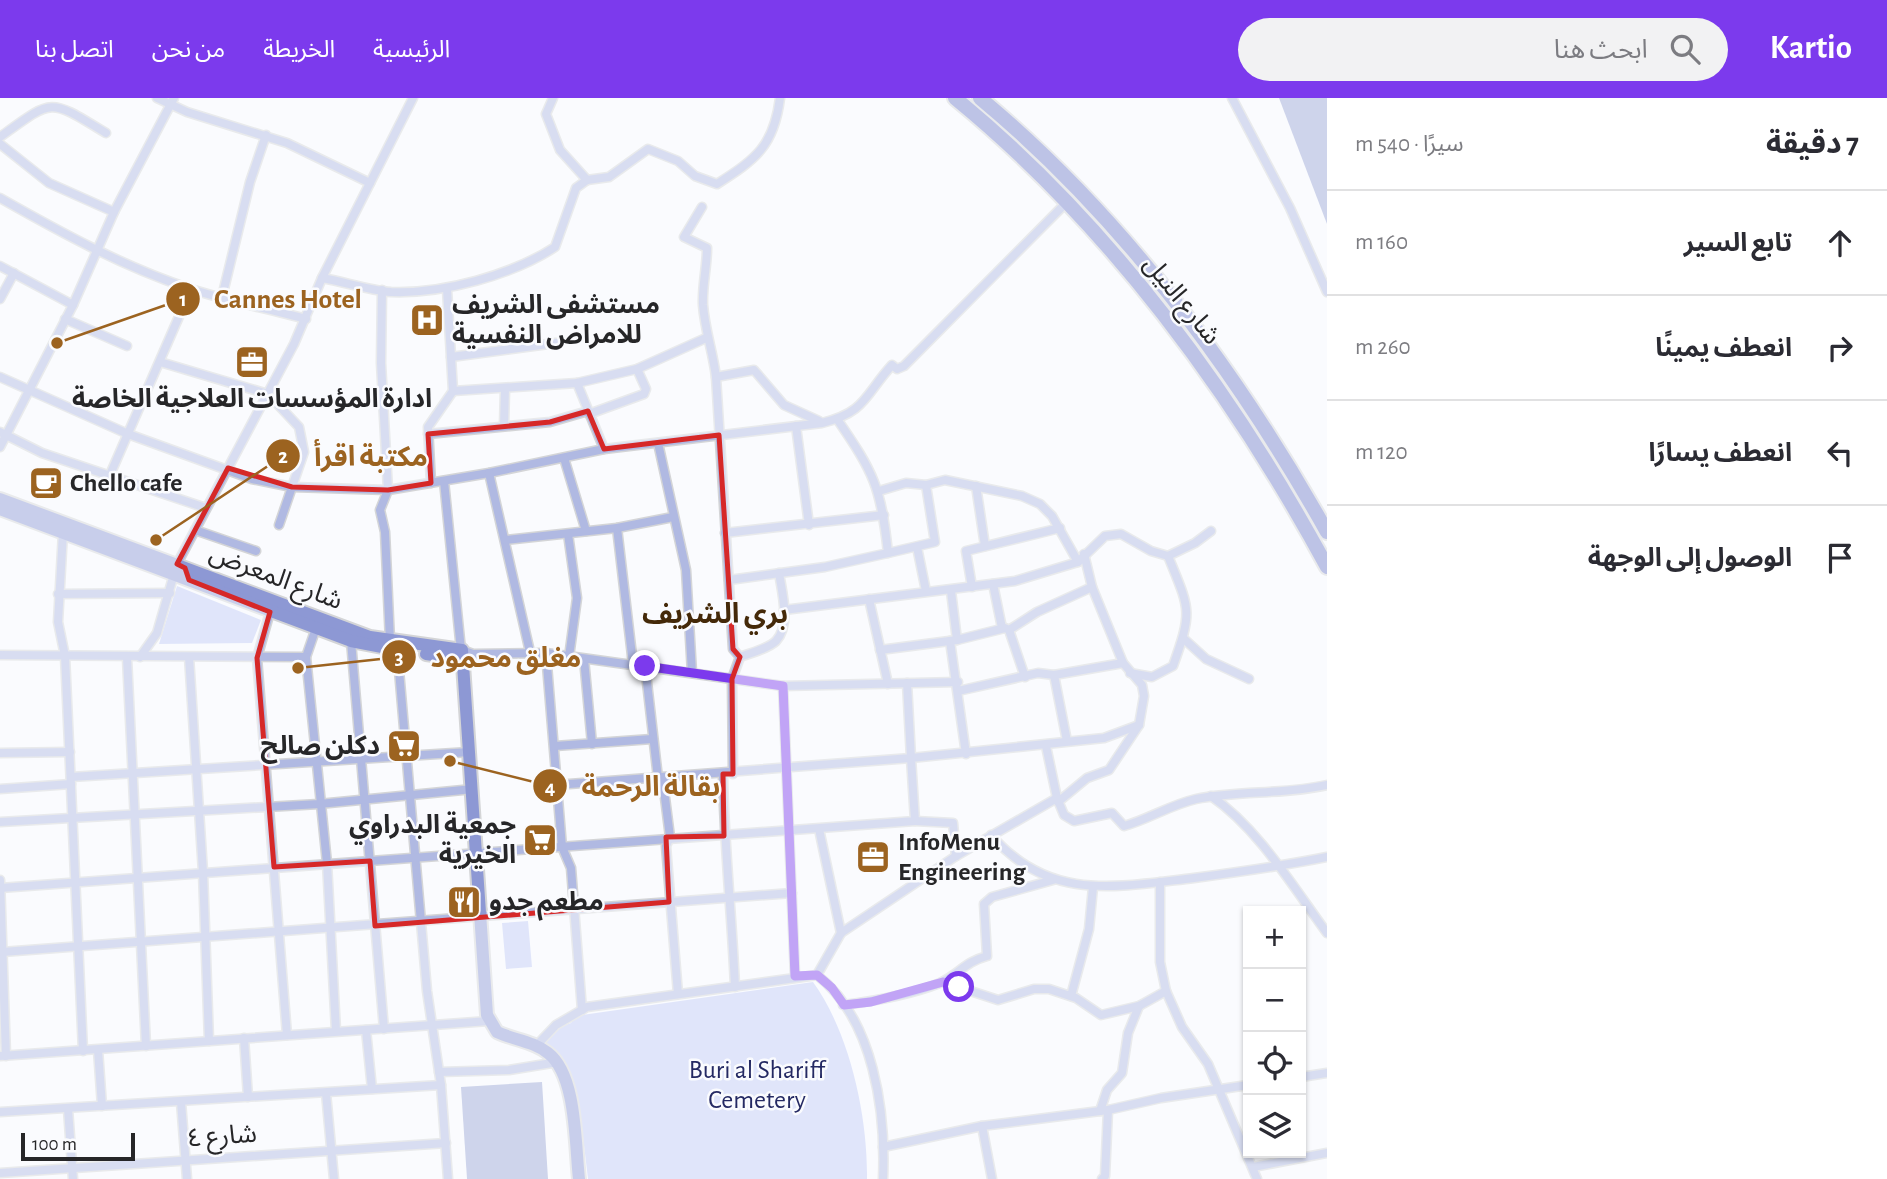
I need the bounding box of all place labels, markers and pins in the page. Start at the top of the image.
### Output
callout: Cannes Hotel [165,274,376,323]
place label: مستشفى الشريف للامراض النفسية [452,292,660,350]
hospital icon: مستشفى الشريف للامراض النفسية [408,301,446,339]
office icon: ادارة المؤسسات العلاجية الخاصة [233,343,271,381]
place label: ادارة المؤسسات العلاجية الخاصة [72,385,432,413]
callout: مكتبة اقرأ [265,432,442,481]
cafe icon: Chello cafe [27,464,65,502]
place label: Chello cafe [70,470,183,496]
callout: مغلق محمود [382,632,596,681]
supermarket icon: دكلن صالح [385,727,423,765]
place label: دكلن صالح [260,733,380,764]
callout: بقالة الرحمة [532,762,734,811]
place label: جمعية البدراوي الخيرية [349,811,516,869]
supermarket icon: جمعية البدراوي الخيرية [521,821,559,859]
place label: InfoMenu Engineering [898,829,1026,885]
office icon: InfoMenu Engineering [854,838,892,876]
restaurant icon: مطعم جدو [445,883,483,921]
place label: مطعم جدو [489,889,604,921]

